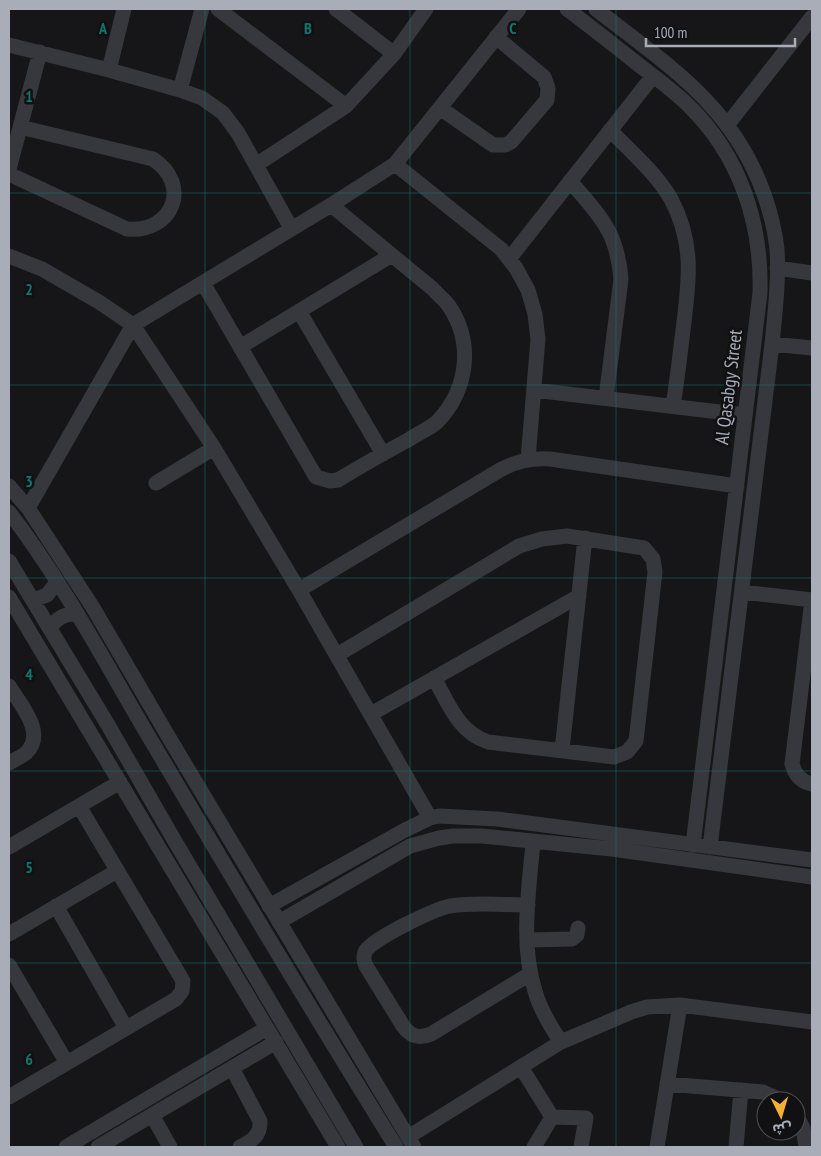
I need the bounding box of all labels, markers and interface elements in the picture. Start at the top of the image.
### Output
scale bar [646,15,795,47]
text: A [98,18,108,38]
text: B [304,18,312,38]
text: C [509,18,517,38]
text: 100 m [654,23,687,42]
text: 1 [25,86,33,106]
text: 2 [25,279,33,299]
street label: Al Qasabgy Street [709,327,747,446]
text: 3 [25,471,33,491]
text: 4 [25,664,33,684]
text: 5 [25,857,33,877]
text: 6 [25,1049,33,1069]
north arrow [756,1091,806,1141]
text: ش [772,1119,792,1139]

